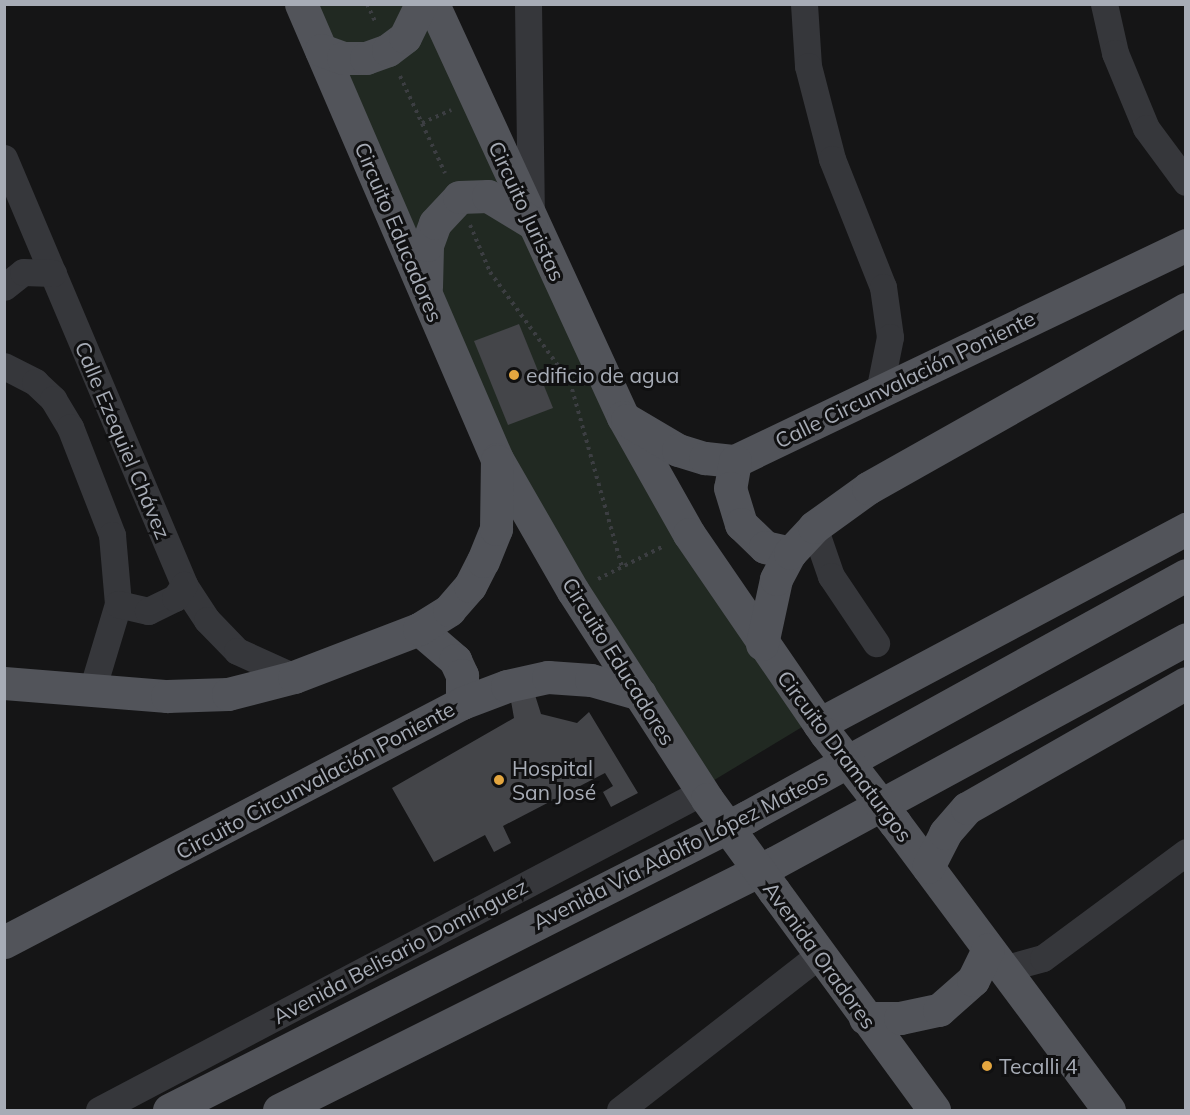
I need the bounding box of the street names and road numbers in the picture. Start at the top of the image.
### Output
street label: Circuito Juristas [484,137,570,285]
street label: Circuito Educadores [350,138,448,326]
street label: Calle Circunvalación Poniente [771,305,1039,453]
street label: Calle Ezequiel Chávez [70,337,176,543]
street label: Circuito Educadores [557,573,681,749]
street label: Circuito Dramaturgos [772,665,918,847]
street label: Circuito Circunvalación Poniente [171,696,459,864]
street label: Avenida Via Adolfo López Mateos [528,763,832,935]
street label: Avenida Belisario Domínguez [268,873,532,1029]
street label: Avenida Oradores [758,877,882,1033]

